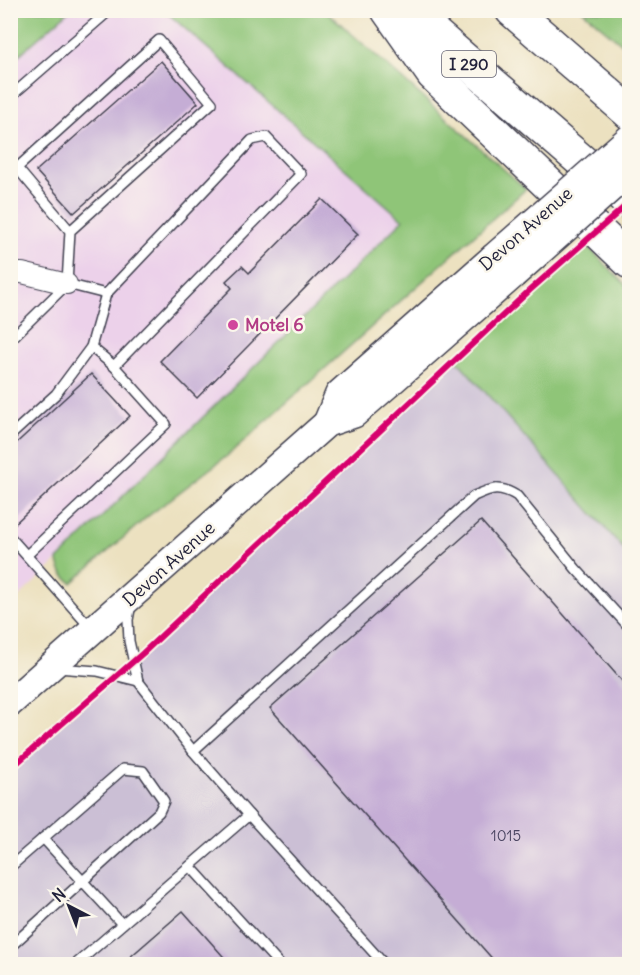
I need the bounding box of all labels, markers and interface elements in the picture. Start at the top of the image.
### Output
road number: I 290 [442,51,496,77]
street label: Devon Avenue [474,182,577,275]
place label: Motel 6 [245,313,304,336]
marker: Motel 6 [226,318,240,332]
street label: Devon Avenue [118,516,220,611]
house number: 1015 [491,826,521,845]
north arrow [39,876,99,936]
text: N [48,884,70,906]

